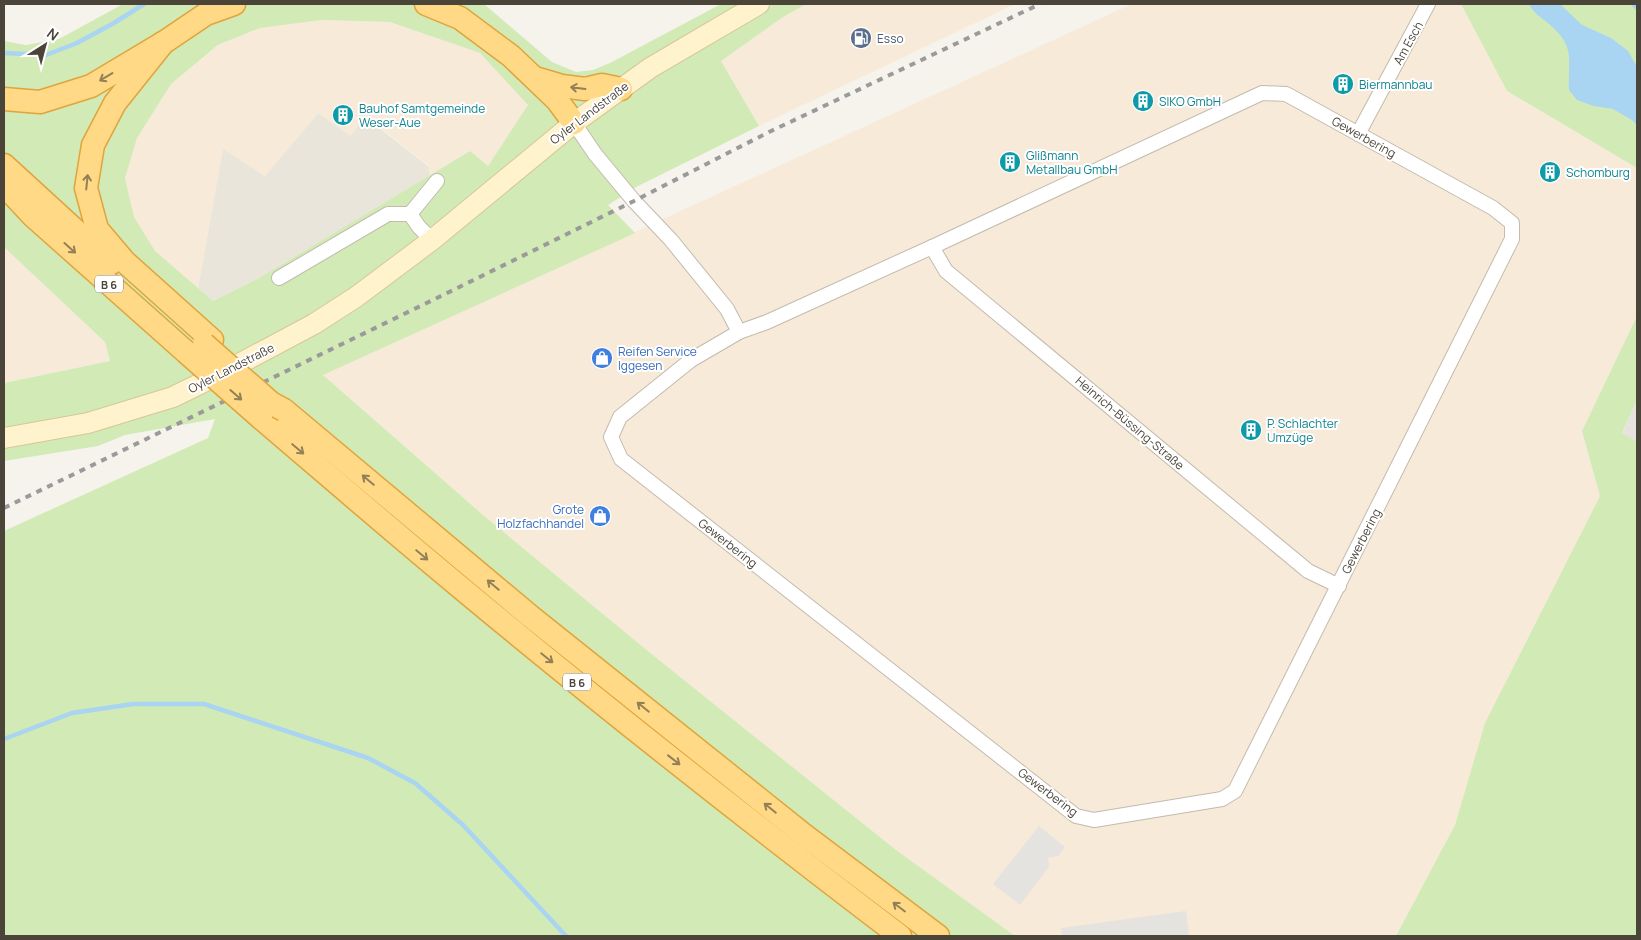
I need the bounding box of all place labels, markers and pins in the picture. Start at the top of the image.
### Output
fuel station icon: Esso [849,26,873,50]
place label: Esso [877,30,904,47]
building icon: Biermannbau [1331,72,1355,96]
place label: Biermannbau [1359,76,1433,93]
building icon: SIKO GmbH [1131,89,1155,113]
place label: SIKO GmbH [1159,93,1221,110]
place label: Bauhof Samtgemeinde Weser-Aue [359,100,485,131]
building icon: Bauhof Samtgemeinde Weser-Aue [331,103,355,127]
place label: Glißmann Metallbau GmbH [1026,147,1117,178]
building icon: Glißmann Metallbau GmbH [998,150,1022,174]
building icon: Schomburg [1538,160,1562,184]
place label: Schomburg [1566,164,1630,181]
place label: Reifen Service Iggesen [618,343,697,374]
shop icon: Reifen Service Iggesen [590,346,614,370]
place label: P. Schlachter Umzüge [1267,415,1339,446]
building icon: P. Schlachter Umzüge [1239,418,1263,442]
place label: Grote Holzfachhandel [497,501,584,532]
shop icon: Grote Holzfachhandel [588,504,612,528]

